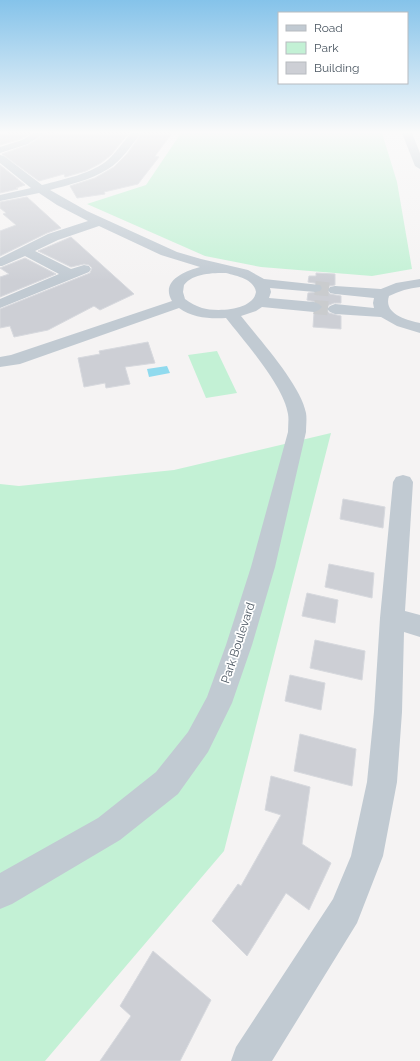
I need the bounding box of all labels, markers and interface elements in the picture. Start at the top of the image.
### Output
legend [278,12,408,84]
text: Road [314,21,343,35]
text: Park [314,41,339,55]
text: Building [314,61,360,75]
street label: Park Boulevard [218,601,258,685]

